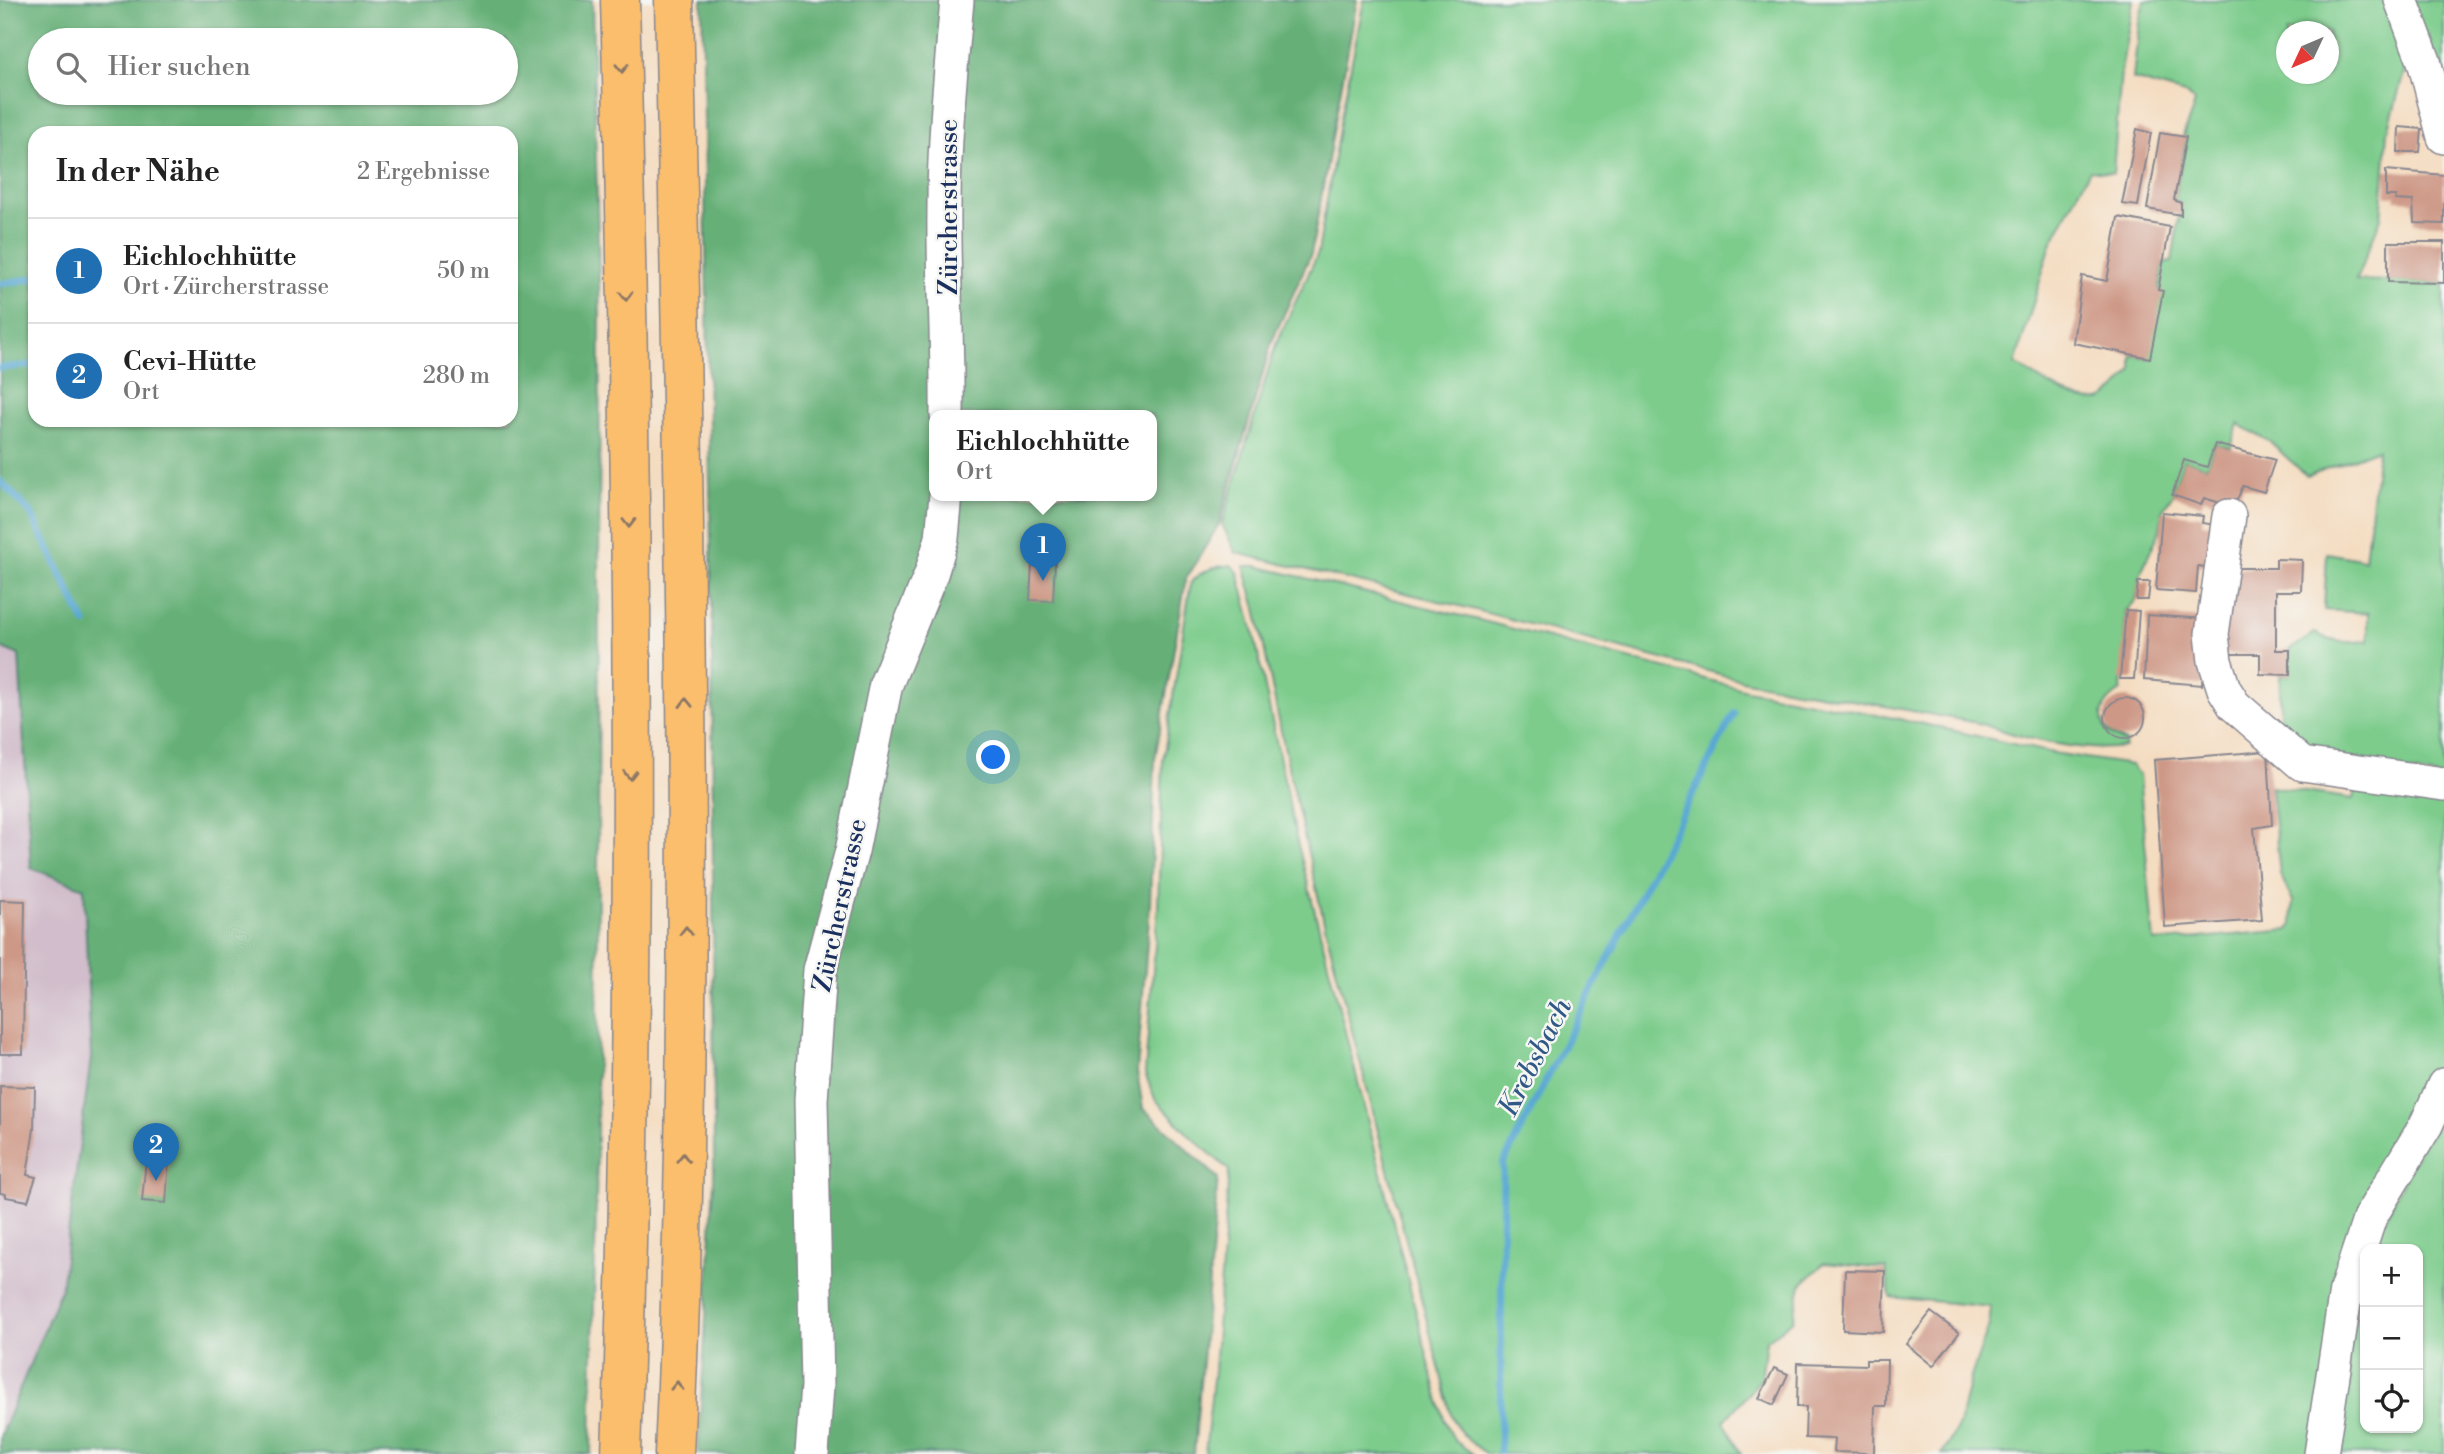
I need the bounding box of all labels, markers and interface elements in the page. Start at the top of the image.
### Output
north arrow [2276,21,2339,84]
search box [28,28,518,105]
icon: search [52,48,90,86]
text: Hier suchen [108,51,250,83]
one-way arrow [614,63,630,74]
street label: Zürcherstrasse [933,119,965,295]
text: In der Nähe [56,153,220,191]
text: 2 Ergebnisse [357,158,490,186]
text: Eichlochhütte [123,241,296,273]
text: 1 [73,257,85,285]
text: 50 m [437,257,490,285]
text: Ort · Zürcherstrasse [123,273,329,301]
one-way arrow [618,291,634,301]
text: Cevi-Hütte [123,346,257,378]
text: 2 [72,362,86,390]
text: 280 m [423,362,490,390]
text: Ort [123,378,160,406]
popup [929,410,1157,501]
text: Eichlochhütte [956,426,1130,458]
text: Ort [956,458,993,486]
one-way arrow [621,518,637,529]
pin: 1 [1020,523,1066,581]
one-way arrow [678,698,694,708]
your location [976,740,1010,774]
one-way arrow [622,770,638,781]
street label: Zürcherstrasse [806,816,874,995]
one-way arrow [678,925,694,936]
water label: Krebsbach [1491,992,1580,1123]
pin: 2 [133,1123,179,1181]
one-way arrow [676,1153,691,1164]
map controls [2360,1244,2423,1433]
button: + [2360,1244,2423,1307]
button: − [2360,1307,2423,1370]
button: locate [2360,1370,2423,1433]
one-way arrow [669,1380,685,1391]

